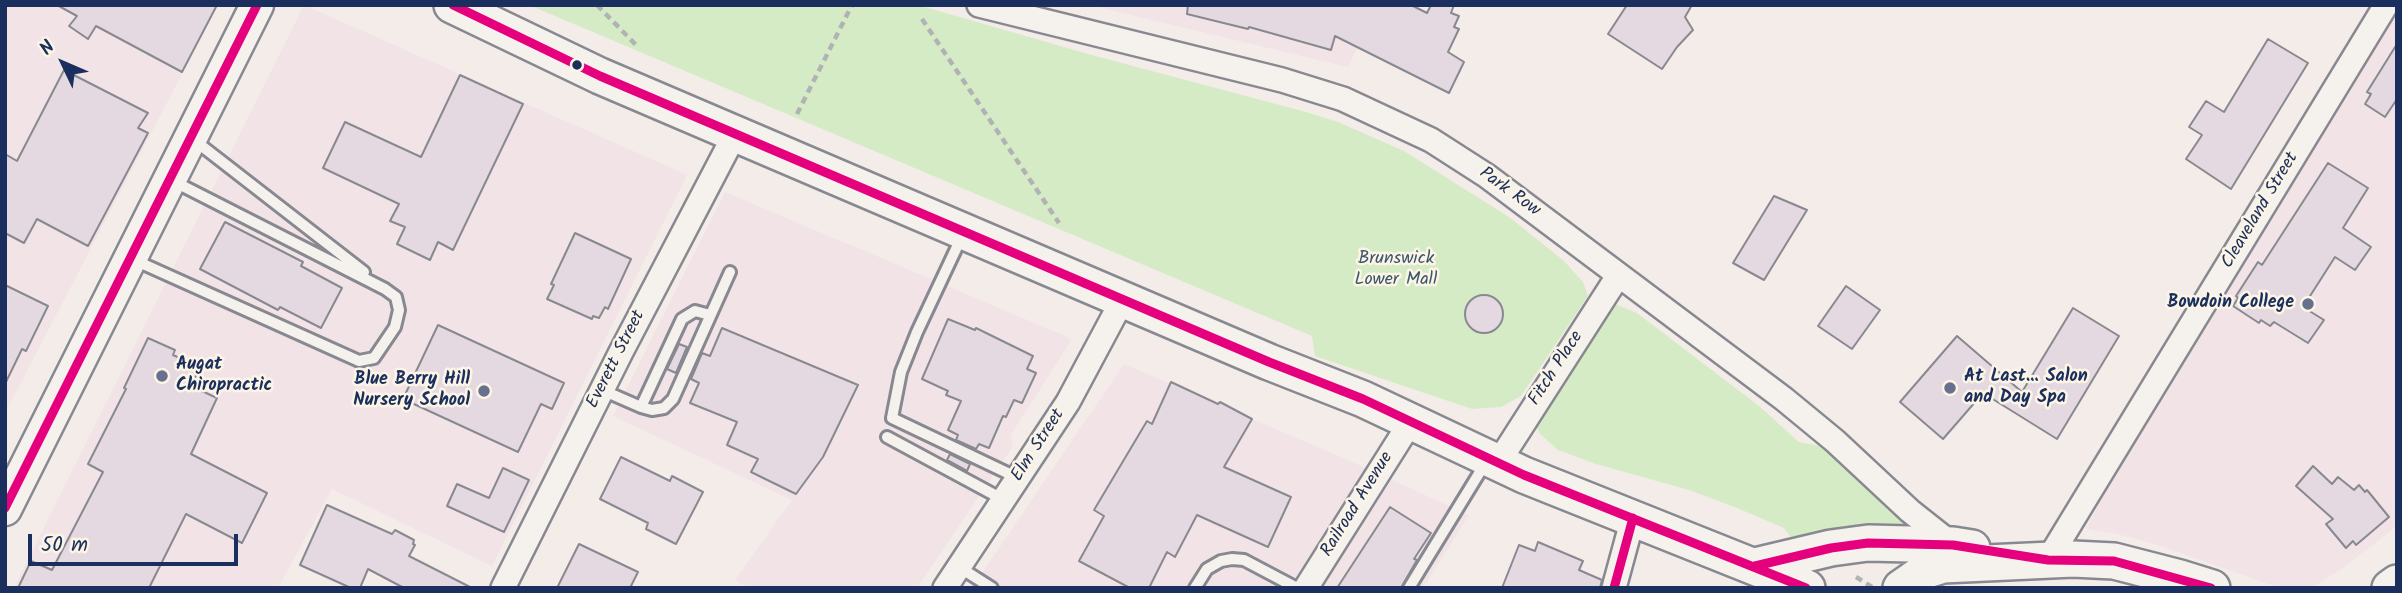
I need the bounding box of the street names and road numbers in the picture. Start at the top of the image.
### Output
street label: Cleaveland Street [2218,149,2304,273]
street label: Park Row [1474,164,1544,222]
street label: Everett Street [583,307,651,413]
street label: Fitch Place [1525,328,1589,410]
street label: Elm Street [1008,406,1070,486]
street label: Railroad Avenue [1317,449,1399,561]

